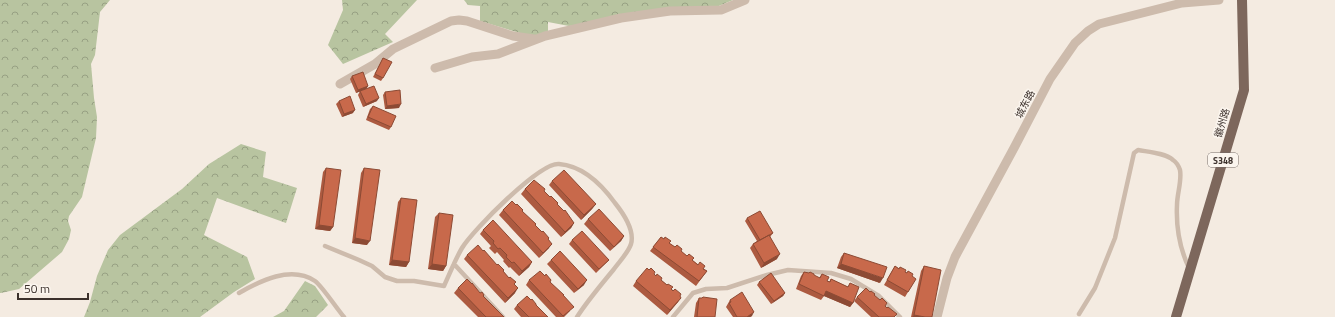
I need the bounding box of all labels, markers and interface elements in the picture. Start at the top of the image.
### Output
street label: 城东路 [1012,87,1038,121]
street label: 徽州路 [1210,106,1234,140]
road number: S348 [1208,153,1238,167]
scale bar [18,275,88,301]
text: 50 m [24,279,50,298]

